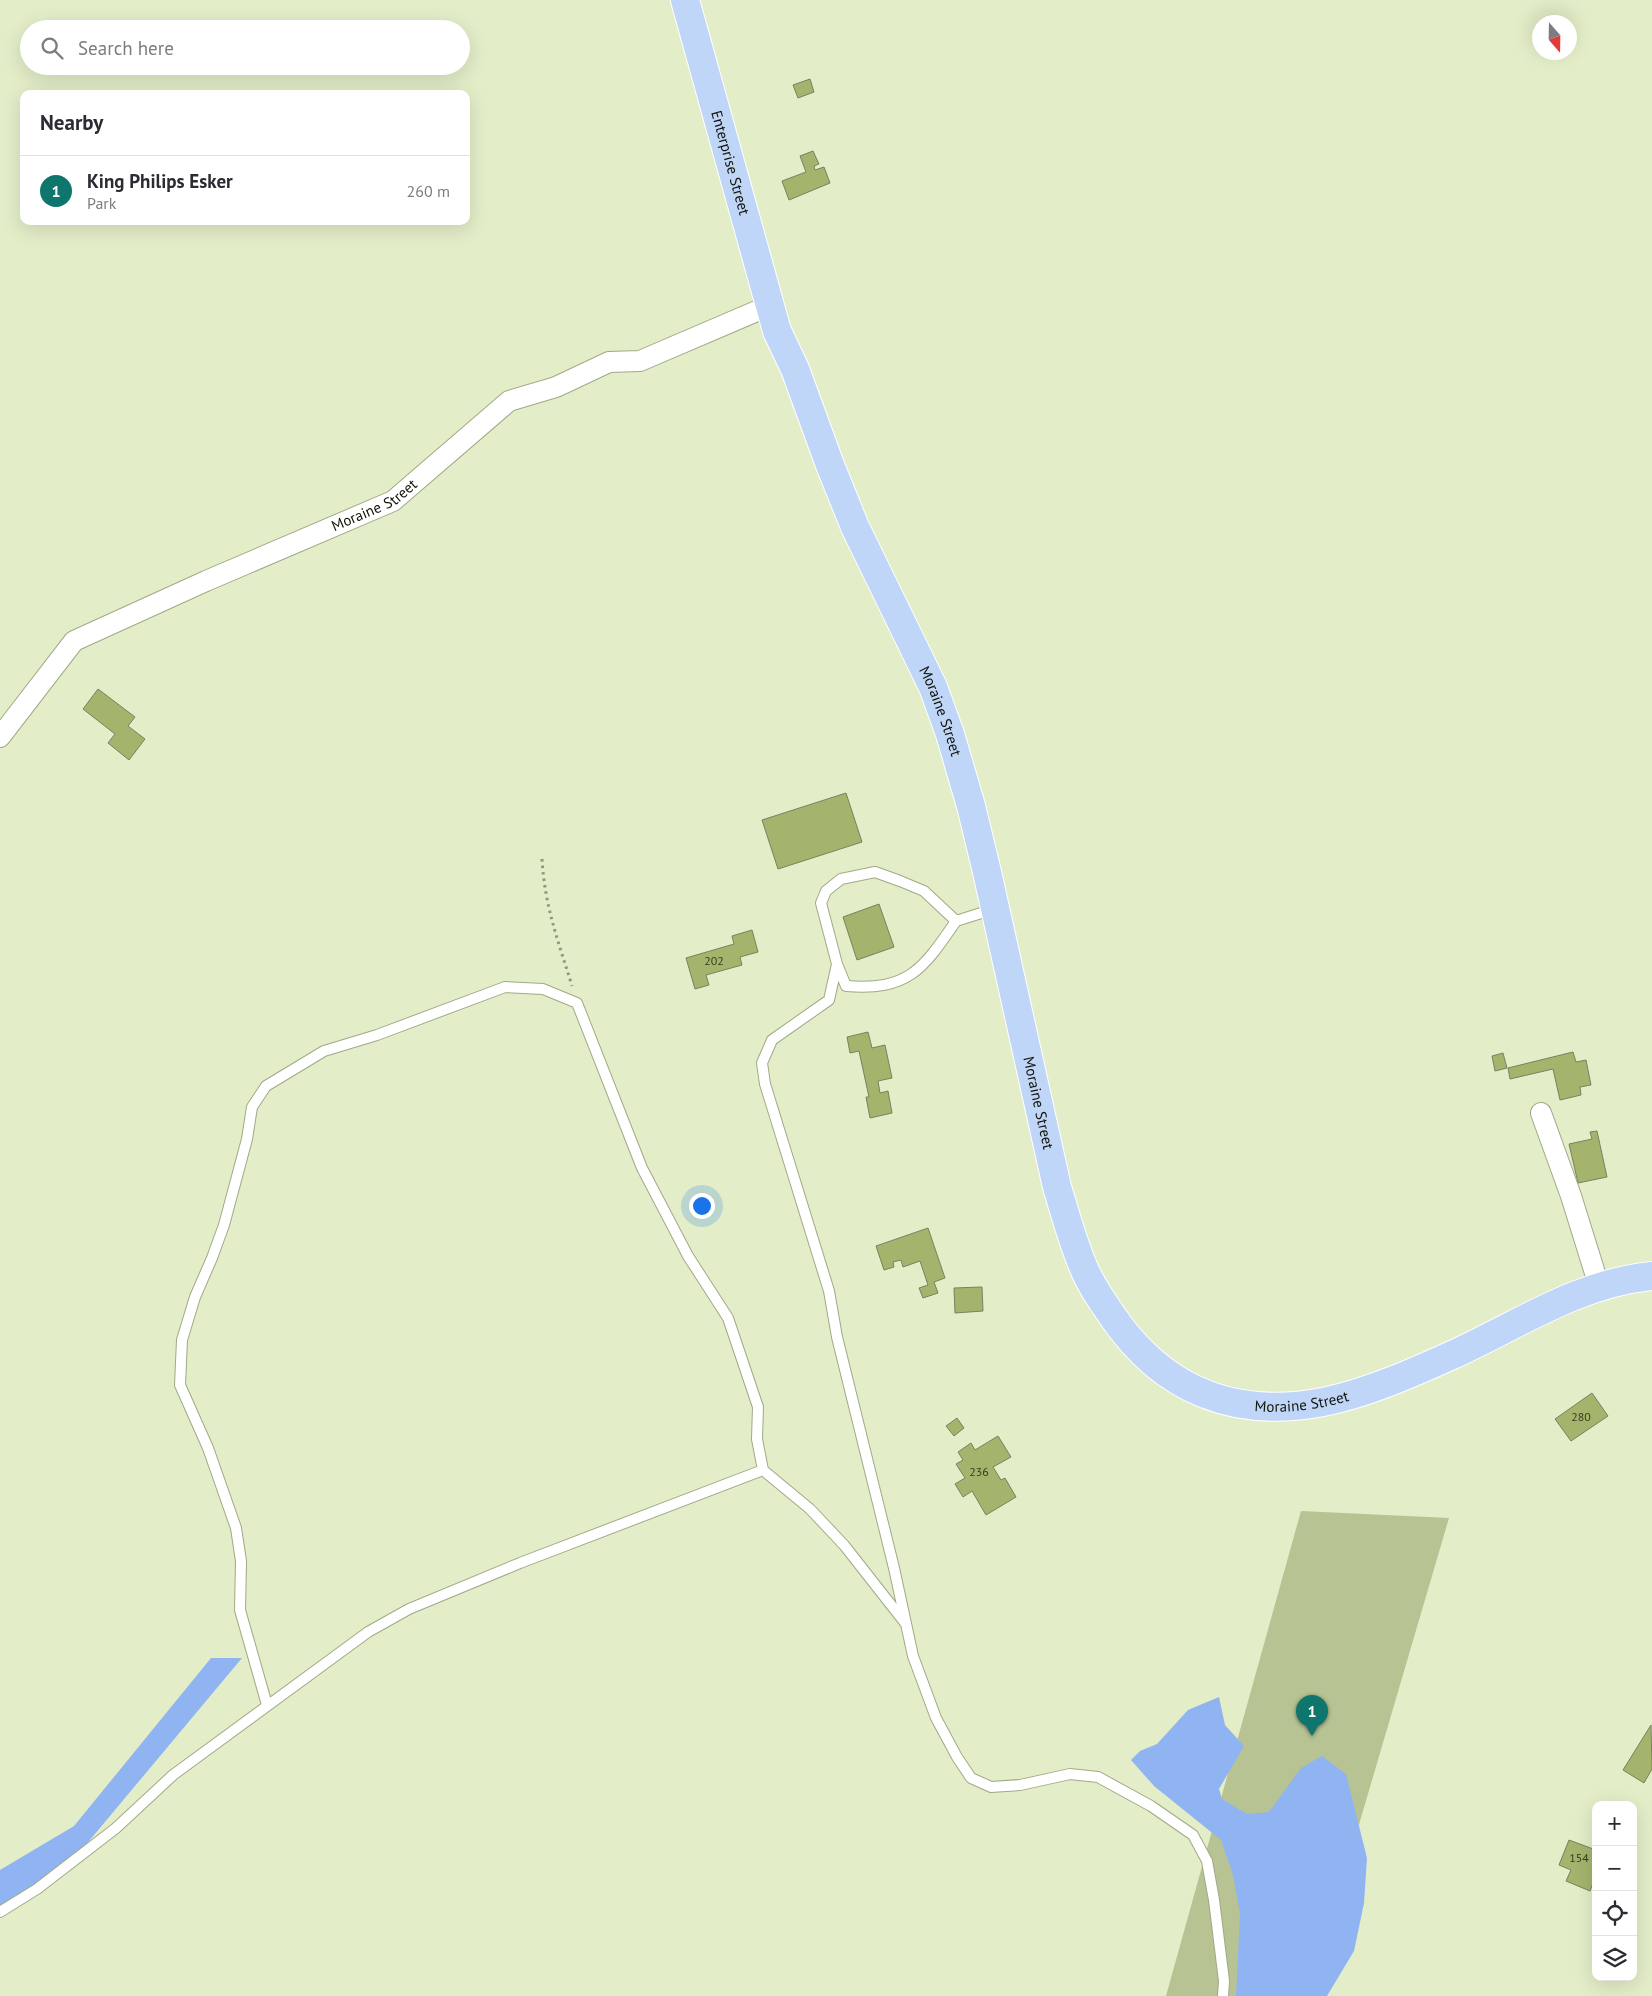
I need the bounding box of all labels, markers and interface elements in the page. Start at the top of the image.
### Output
north arrow [1532,15,1577,60]
search box [20,20,470,75]
icon: search [38,34,66,62]
text: Search here [78,36,174,60]
street label: Enterprise Street [707,108,754,217]
text: Nearby [40,109,103,136]
text: King Philips Esker [87,169,233,193]
text: 1 [51,181,61,201]
text: 260 m [407,181,450,201]
text: Park [87,193,116,213]
street label: Moraine Street [328,475,421,535]
street label: Moraine Street [915,663,966,758]
house number: 202 [704,953,724,968]
street label: Moraine Street [1019,1054,1058,1151]
your location [689,1193,715,1219]
street label: Moraine Street [1254,1386,1351,1416]
house number: 280 [1571,1409,1591,1424]
house number: 236 [969,1464,989,1479]
pin: 1 [1296,1695,1328,1736]
map controls [1592,1801,1637,1981]
button: + [1592,1801,1637,1846]
button: − [1592,1846,1637,1891]
house number: 154 [1569,1850,1589,1865]
button: locate [1592,1891,1637,1936]
button: layers [1592,1936,1637,1981]

